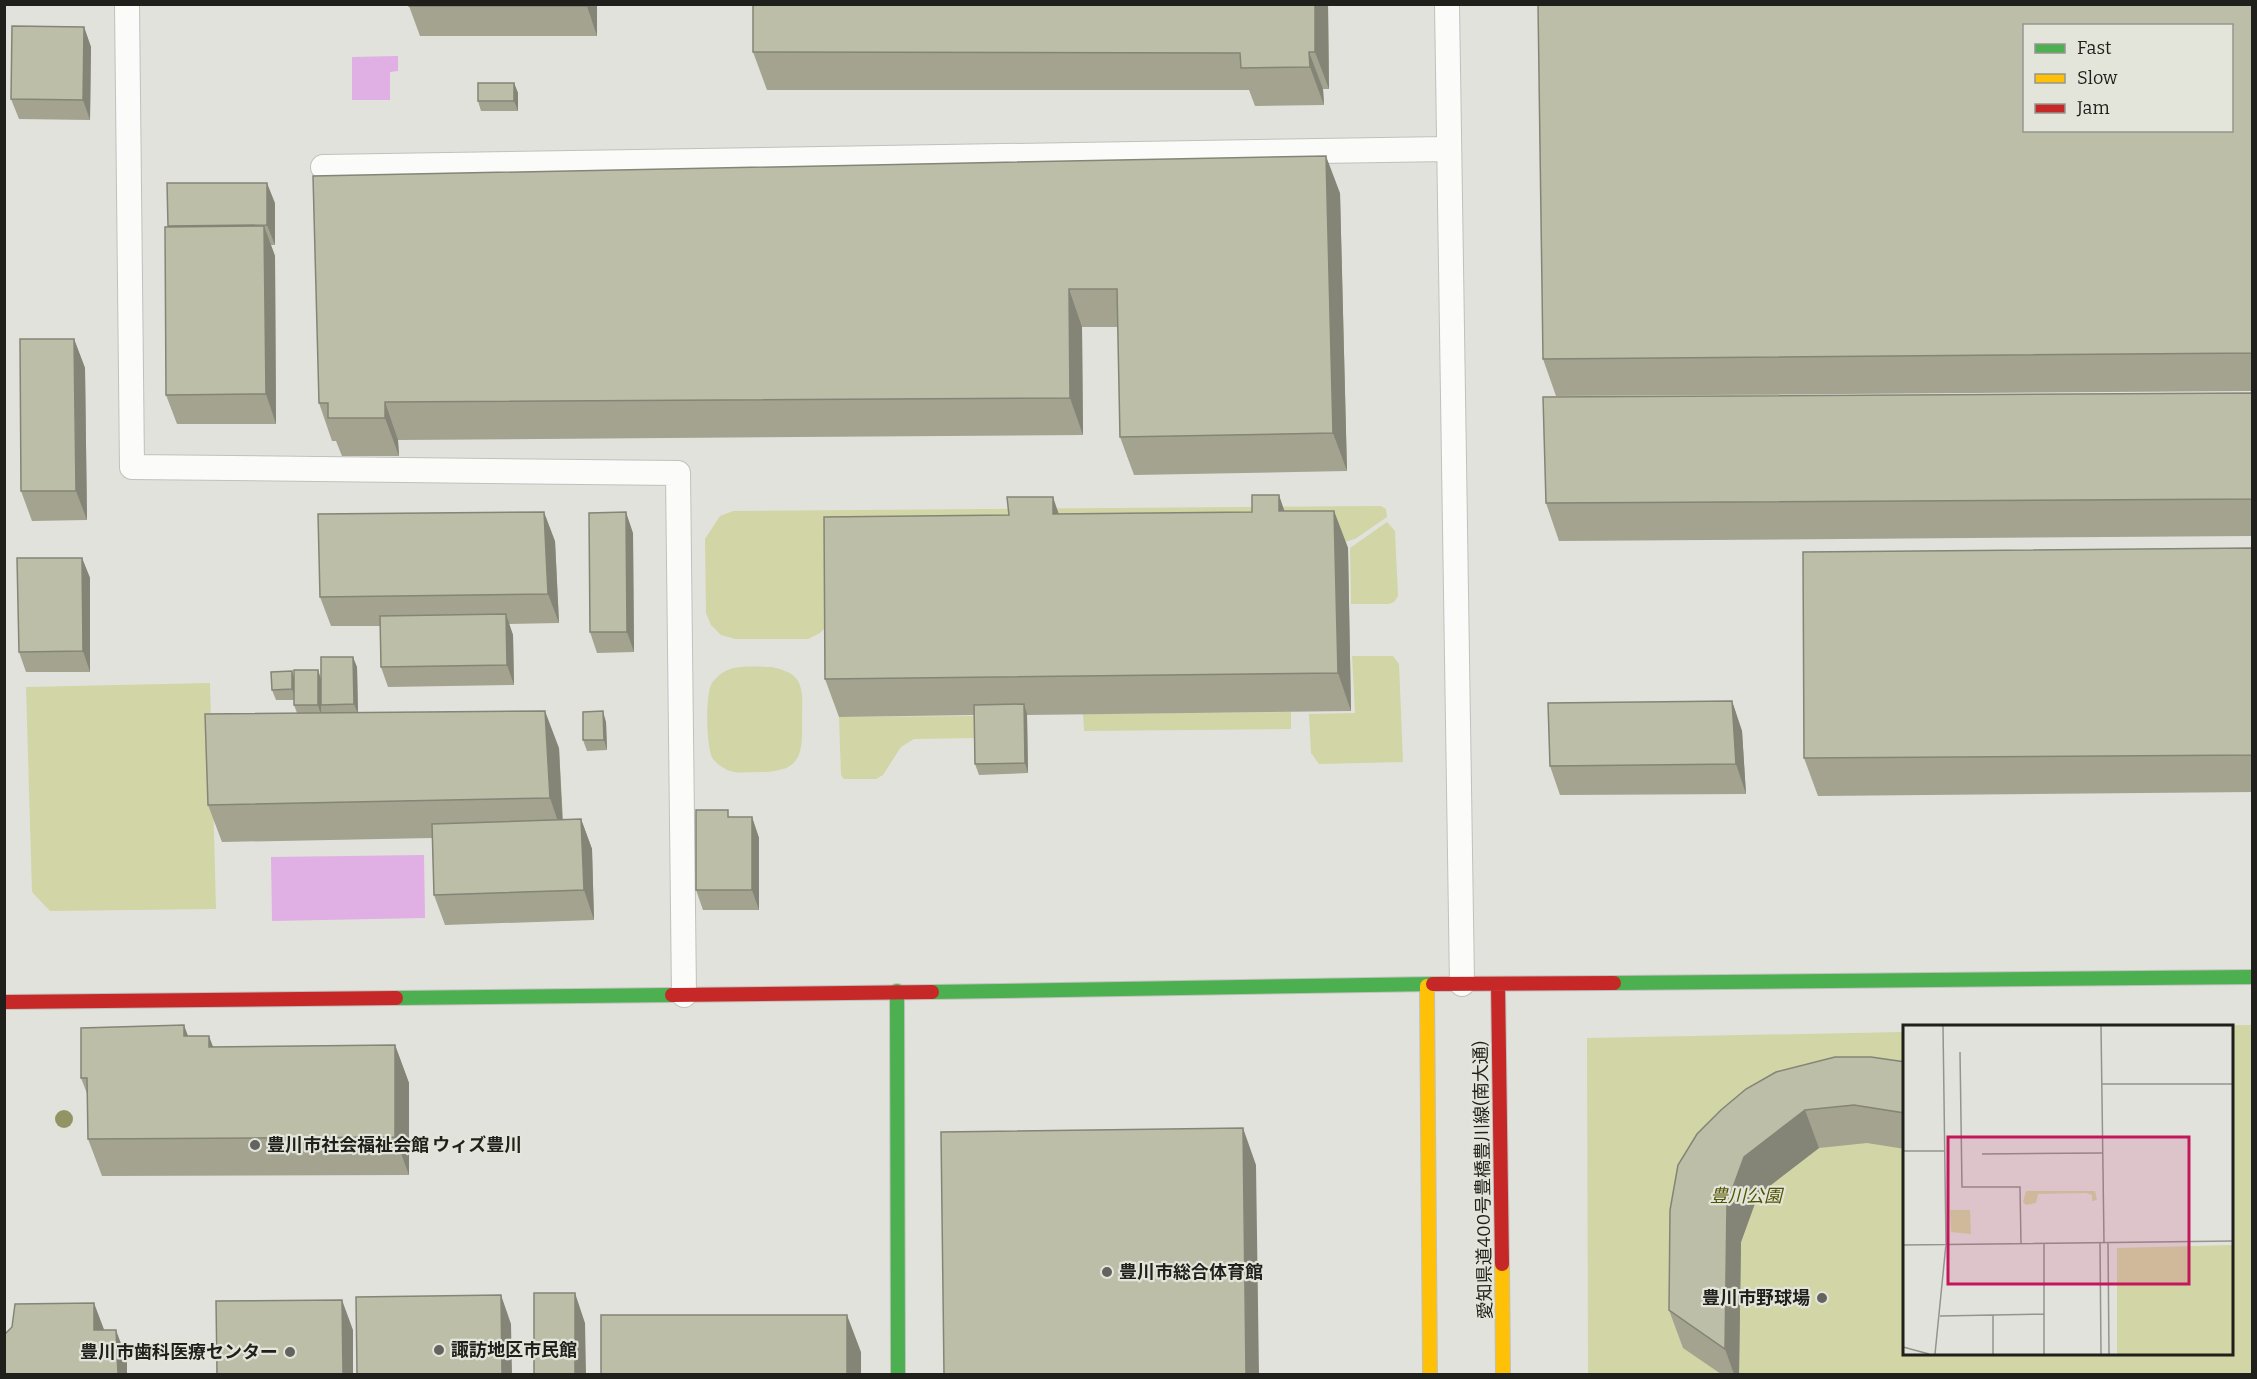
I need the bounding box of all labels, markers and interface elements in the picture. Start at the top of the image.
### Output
legend [2023,24,2233,132]
text: Fast [2077,37,2112,59]
text: Slow [2077,67,2118,89]
text: Jam [2076,97,2110,119]
inset map [1903,1025,2233,1355]
street label: 愛知県道400号豊橋豊川線(南大通) [1470,1040,1496,1320]
place label: 豊川市社会福祉会館 ウィズ豊川 [267,1134,522,1156]
marker: 豊川市社会福祉会館 ウィズ豊川 [248,1138,262,1152]
park label: 豊川公園 [1710,1185,1785,1207]
place label: 豊川市総合体育館 [1119,1261,1263,1283]
marker: 豊川市総合体育館 [1100,1265,1114,1279]
place label: 豊川市野球場 [1702,1287,1810,1309]
marker: 豊川市野球場 [1815,1291,1829,1305]
place label: 諏訪地区市民館 [451,1339,577,1361]
place label: 豊川市歯科医療センター [80,1341,278,1363]
marker: 諏訪地区市民館 [432,1343,446,1357]
marker: 豊川市歯科医療センター [283,1345,297,1359]

